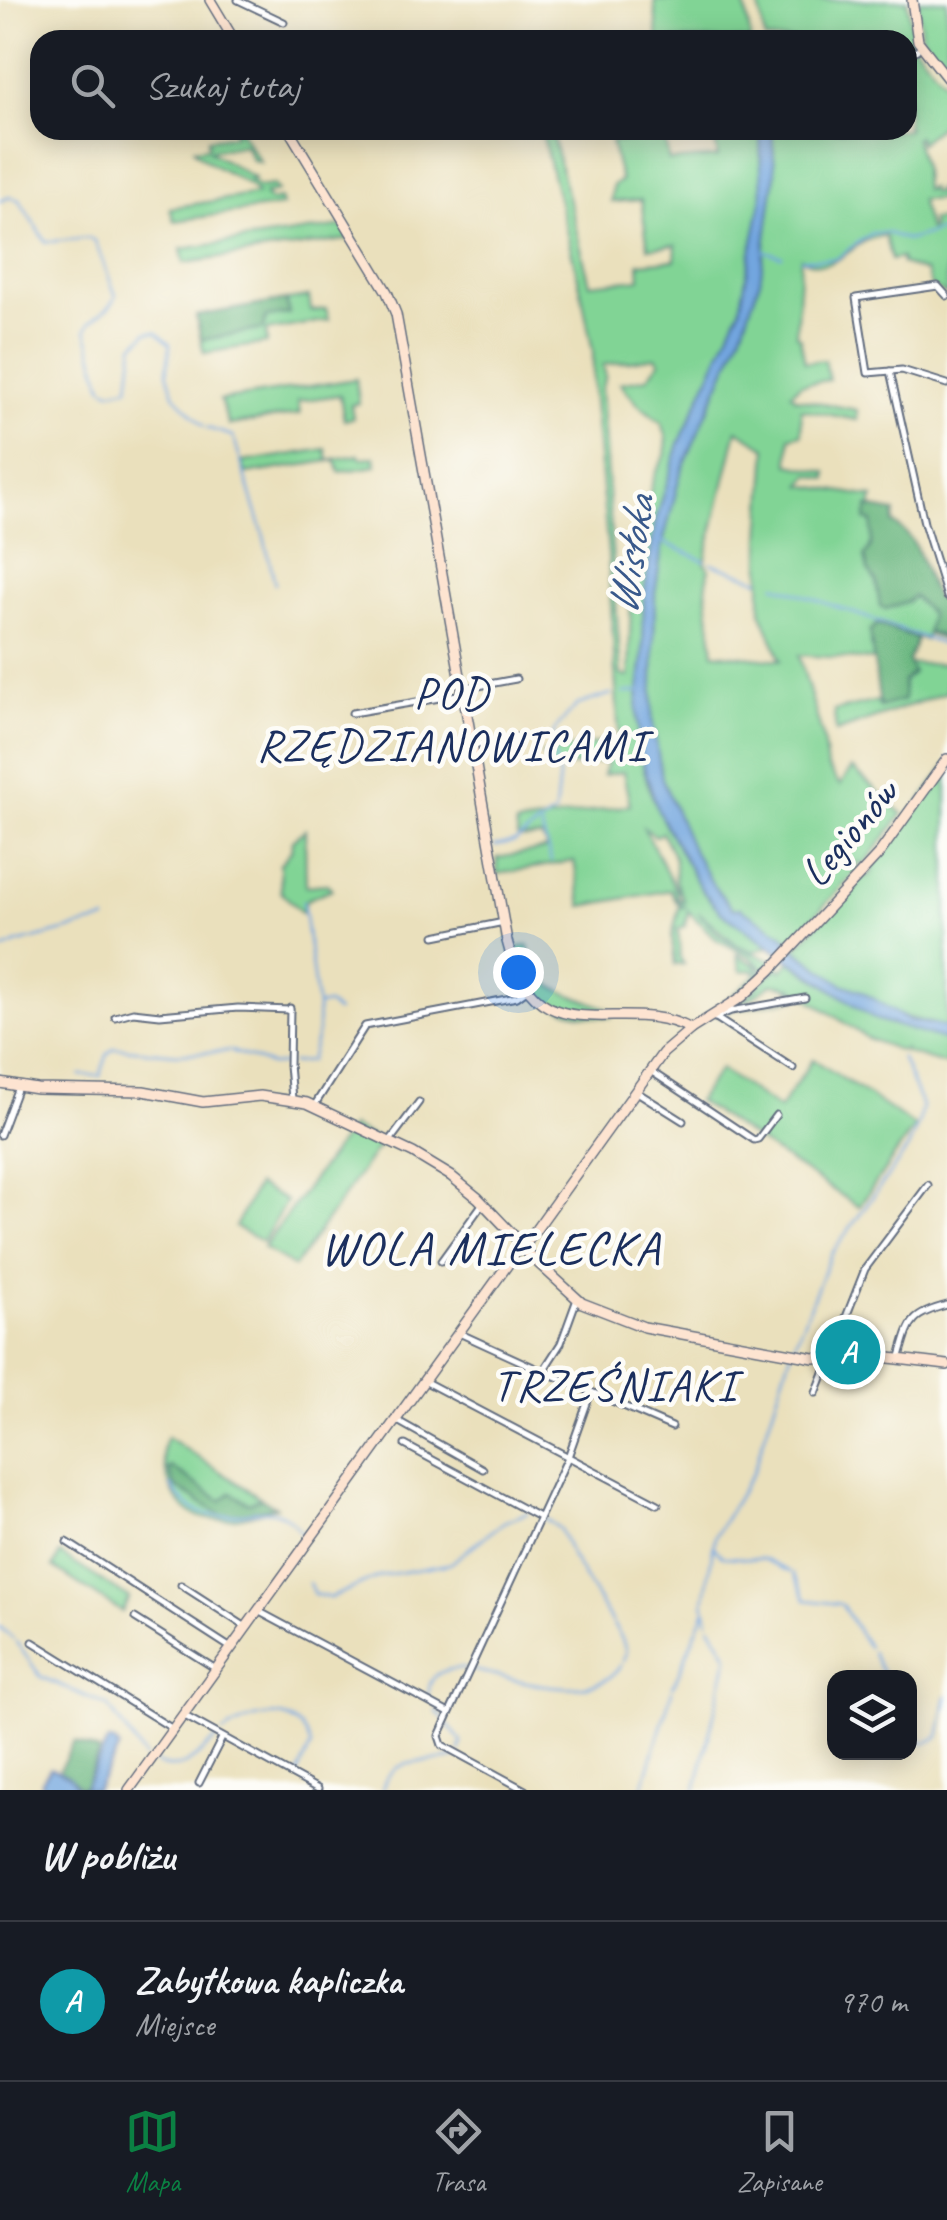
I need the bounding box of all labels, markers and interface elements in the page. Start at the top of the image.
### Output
search box [30,30,917,140]
icon: search [65,58,120,113]
text: Szukaj tutaj [145,62,300,109]
water label: Wisłoka [593,489,668,618]
district label: POD RZĘDZIANOWICAMI [257,665,655,774]
street label: Legionów [789,766,912,898]
your location [493,947,544,998]
district label: WOLA MIELECKA [320,1218,662,1278]
pin: A [816,1314,880,1390]
district label: TRZEŚNIAKI [493,1357,745,1414]
map controls [827,1670,917,1760]
button: layers [827,1670,917,1760]
text: W pobliżu [40,1829,175,1882]
text: Zabytkowa kapliczka [135,1957,403,2004]
text: A [64,1981,81,2022]
text: 970 m [838,1981,907,2022]
text: Miejsce [135,2004,215,2045]
tab: Mapa [125,2104,180,2199]
tab: Trasa [431,2104,486,2199]
tab: Zapisane [737,2104,822,2199]

